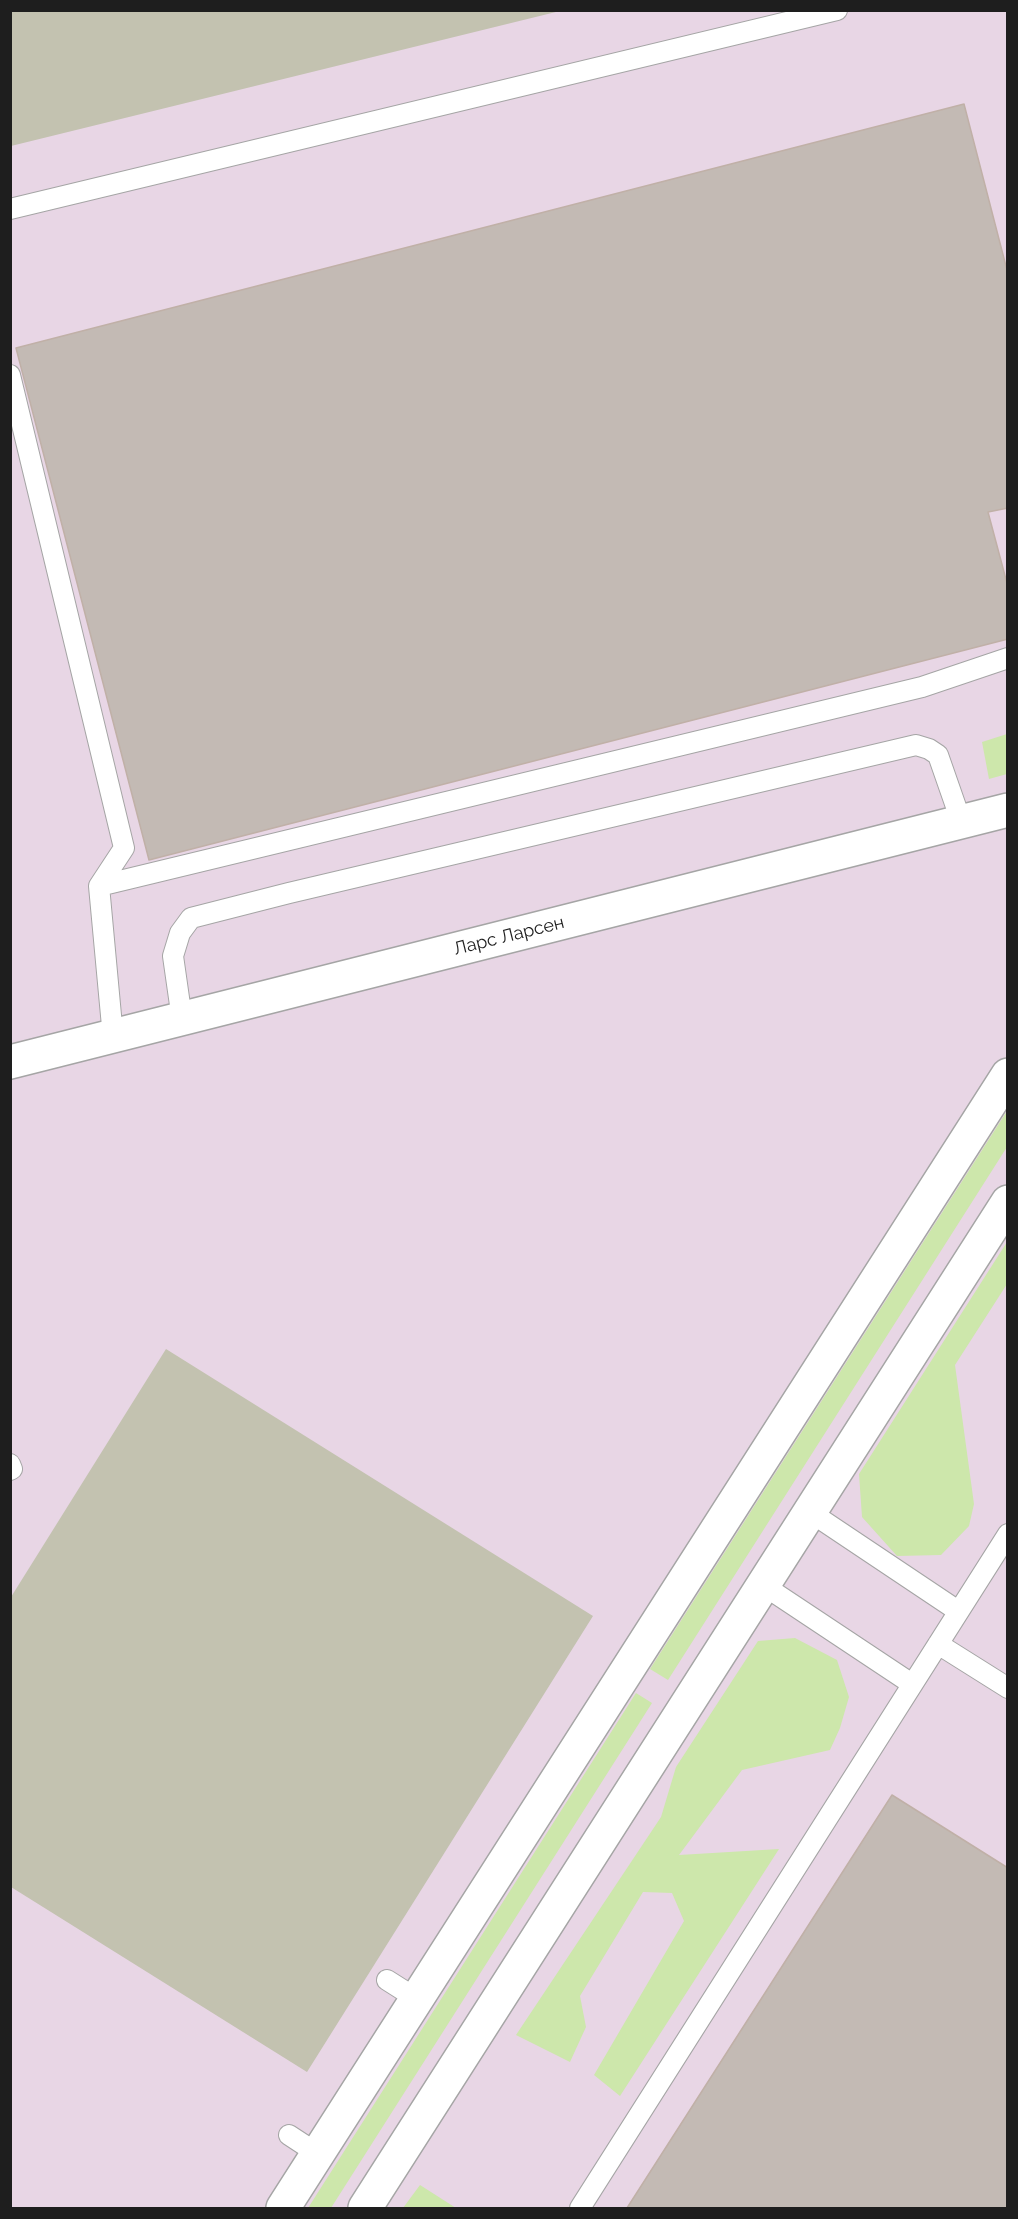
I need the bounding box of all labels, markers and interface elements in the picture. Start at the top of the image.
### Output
street label: Ларс Ларсен [451,912,567,960]

